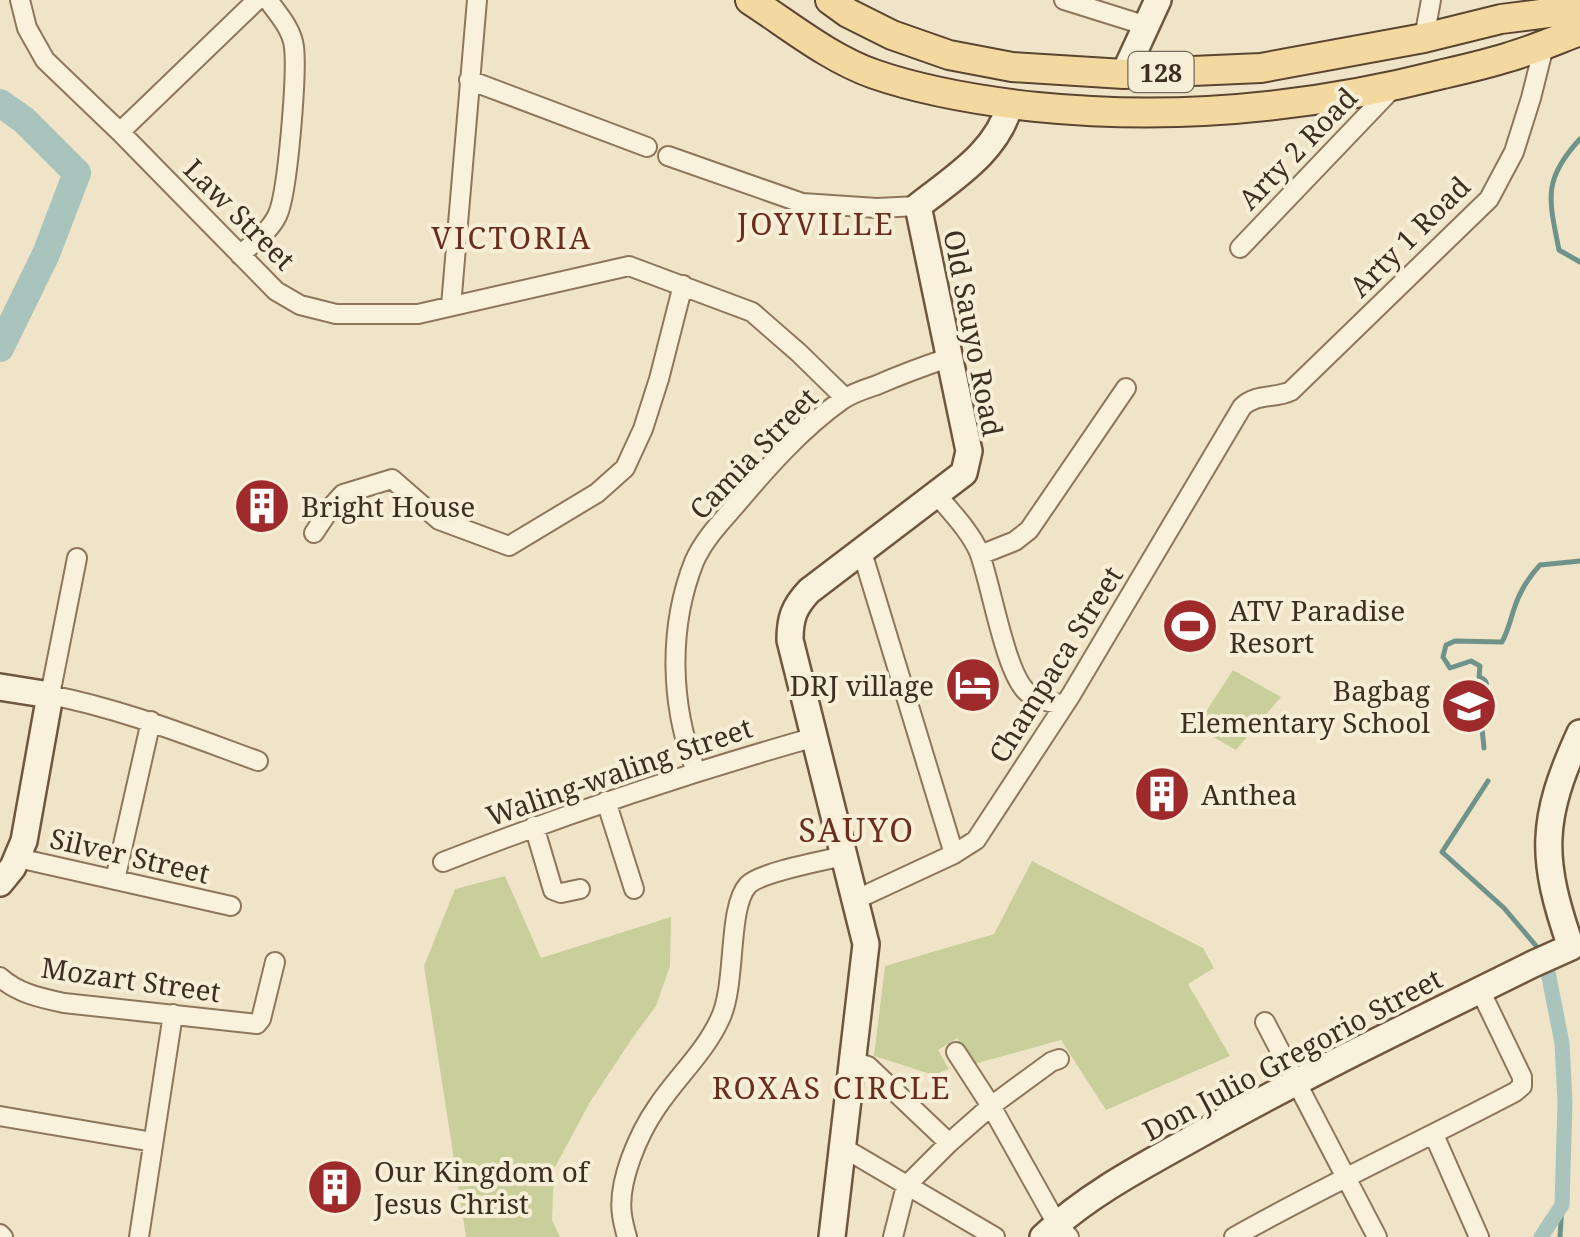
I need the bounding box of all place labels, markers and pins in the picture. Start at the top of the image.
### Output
building icon: Bright House [232,476,292,536]
place label: Bright House [301,487,475,525]
place label: ATV Paradise Resort [1229,591,1405,661]
sports icon: ATV Paradise Resort [1160,596,1220,656]
hotel icon: DRJ village [943,655,1003,715]
place label: DRJ village [790,666,934,704]
place label: Bagbag Elementary School [1180,671,1430,741]
school or university icon: Bagbag Elementary School [1439,676,1499,736]
building icon: Anthea [1132,764,1192,824]
place label: Anthea [1201,775,1297,813]
place label: Our Kingdom of Jesus Christ [373,1152,591,1222]
building icon: Our Kingdom of Jesus Christ [305,1157,365,1217]

